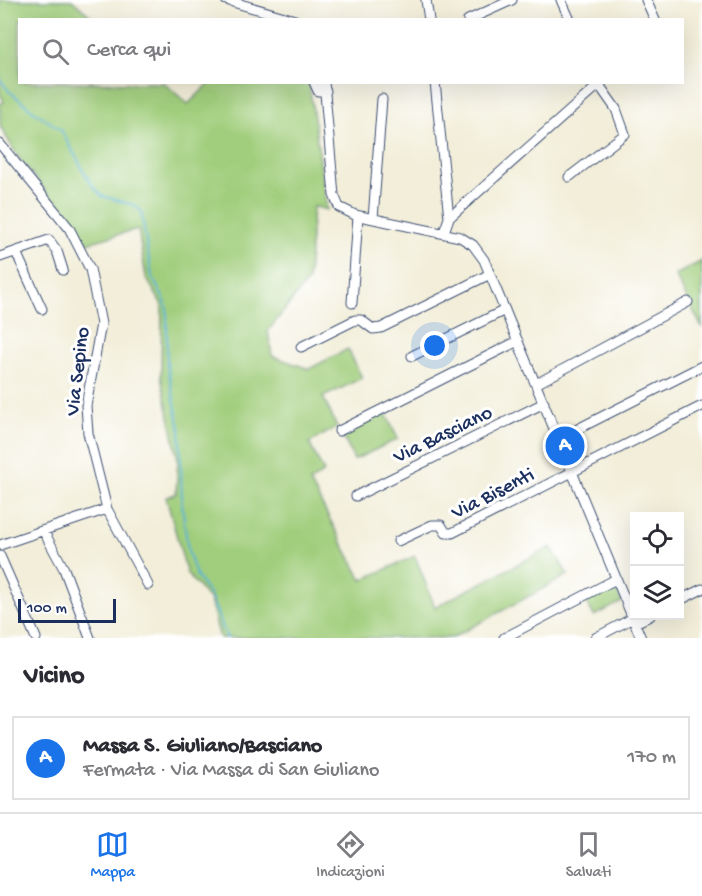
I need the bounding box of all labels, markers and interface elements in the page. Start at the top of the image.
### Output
search box [18,18,684,84]
icon: search [39,35,72,68]
text: Cerca qui [87,38,171,64]
street label: Via Sepino [62,326,97,418]
your location [420,331,449,360]
street label: Via Basciano [389,401,497,471]
pin: A [546,424,584,468]
street label: Via Bisenti [447,464,539,527]
map controls [630,512,684,620]
button: locate [630,512,684,566]
button: layers [630,566,684,620]
scale bar [18,596,116,624]
text: 100 m [27,600,67,619]
text: Vicino [24,662,84,693]
text: Massa S. Giuliano/Basciano [83,734,322,760]
text: A [40,747,51,770]
text: 170 m [627,747,676,770]
text: Fermata · Via Massa di San Giuliano [83,760,379,783]
tab: Mappa [91,828,135,883]
tab: Indicazioni [316,828,385,883]
tab: Salvati [566,828,611,883]

